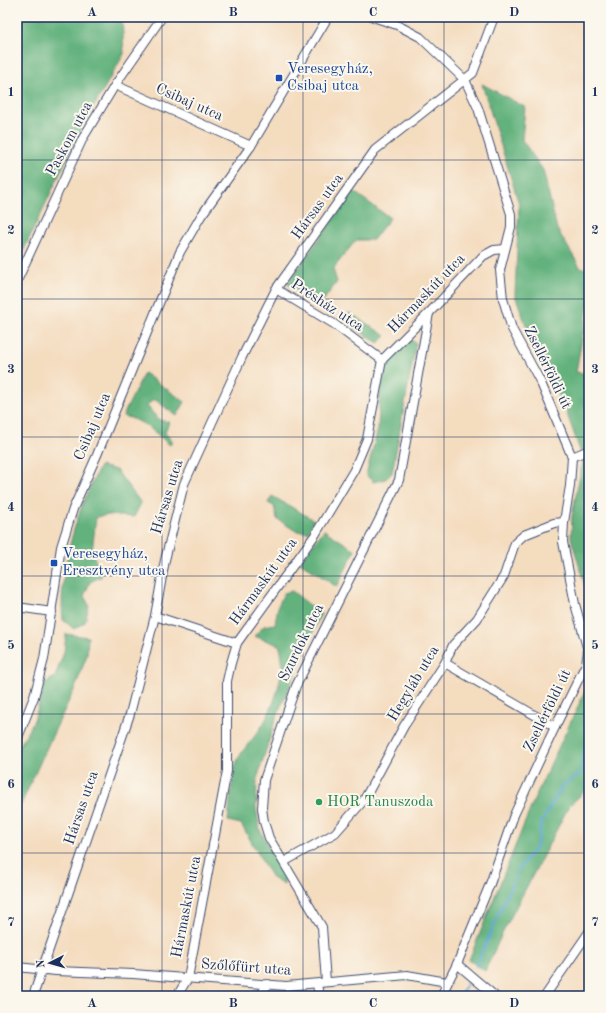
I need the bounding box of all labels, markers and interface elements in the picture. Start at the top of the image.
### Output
text: A [87,6,97,19]
text: B [228,6,238,19]
text: C [369,6,377,19]
text: D [509,6,519,19]
place label: Veresegyház, Csibaj utca [287,62,373,94]
marker: Veresegyház, Csibaj utca [274,73,284,83]
street label: Csibaj utca [153,82,225,125]
text: 1 [7,86,15,99]
text: 1 [591,86,599,99]
street label: Paskom utca [44,99,96,179]
street label: Hársas utca [289,171,347,243]
text: 2 [7,224,15,237]
text: 2 [591,224,599,237]
street label: Hármaskút utca [386,251,469,337]
street label: Présház utca [288,277,367,335]
street label: Zsellérföldi út [521,324,573,412]
text: 3 [7,363,15,376]
text: 3 [591,363,599,376]
street label: Csibaj utca [72,390,114,463]
street label: Hársas utca [150,457,187,536]
text: 4 [7,501,15,514]
text: 4 [591,501,599,514]
street label: Hármaskút utca [227,535,301,628]
place label: Veresegyház, Eresztvény utca [62,547,166,579]
marker: Veresegyház, Eresztvény utca [49,558,59,568]
street label: Szurdok utca [277,601,328,684]
text: 5 [7,639,15,652]
text: 5 [591,639,599,652]
street label: Hegyláb utca [386,643,443,724]
street label: Zsellérföldi út [522,667,574,755]
street label: Hársas utca [62,769,102,847]
text: 6 [7,778,15,791]
text: 6 [591,778,599,791]
place label: HOR Tanuszoda [327,795,434,810]
marker: HOR Tanuszoda [314,797,324,807]
street label: Hármaskút utca [170,854,204,959]
text: 7 [7,916,15,929]
text: 7 [591,916,599,929]
north arrow [30,943,70,983]
street label: Szőlőfürt utca [200,957,292,979]
text: N [36,959,47,969]
text: A [87,997,97,1010]
text: B [228,997,238,1010]
text: C [369,997,377,1010]
text: D [509,997,519,1010]

